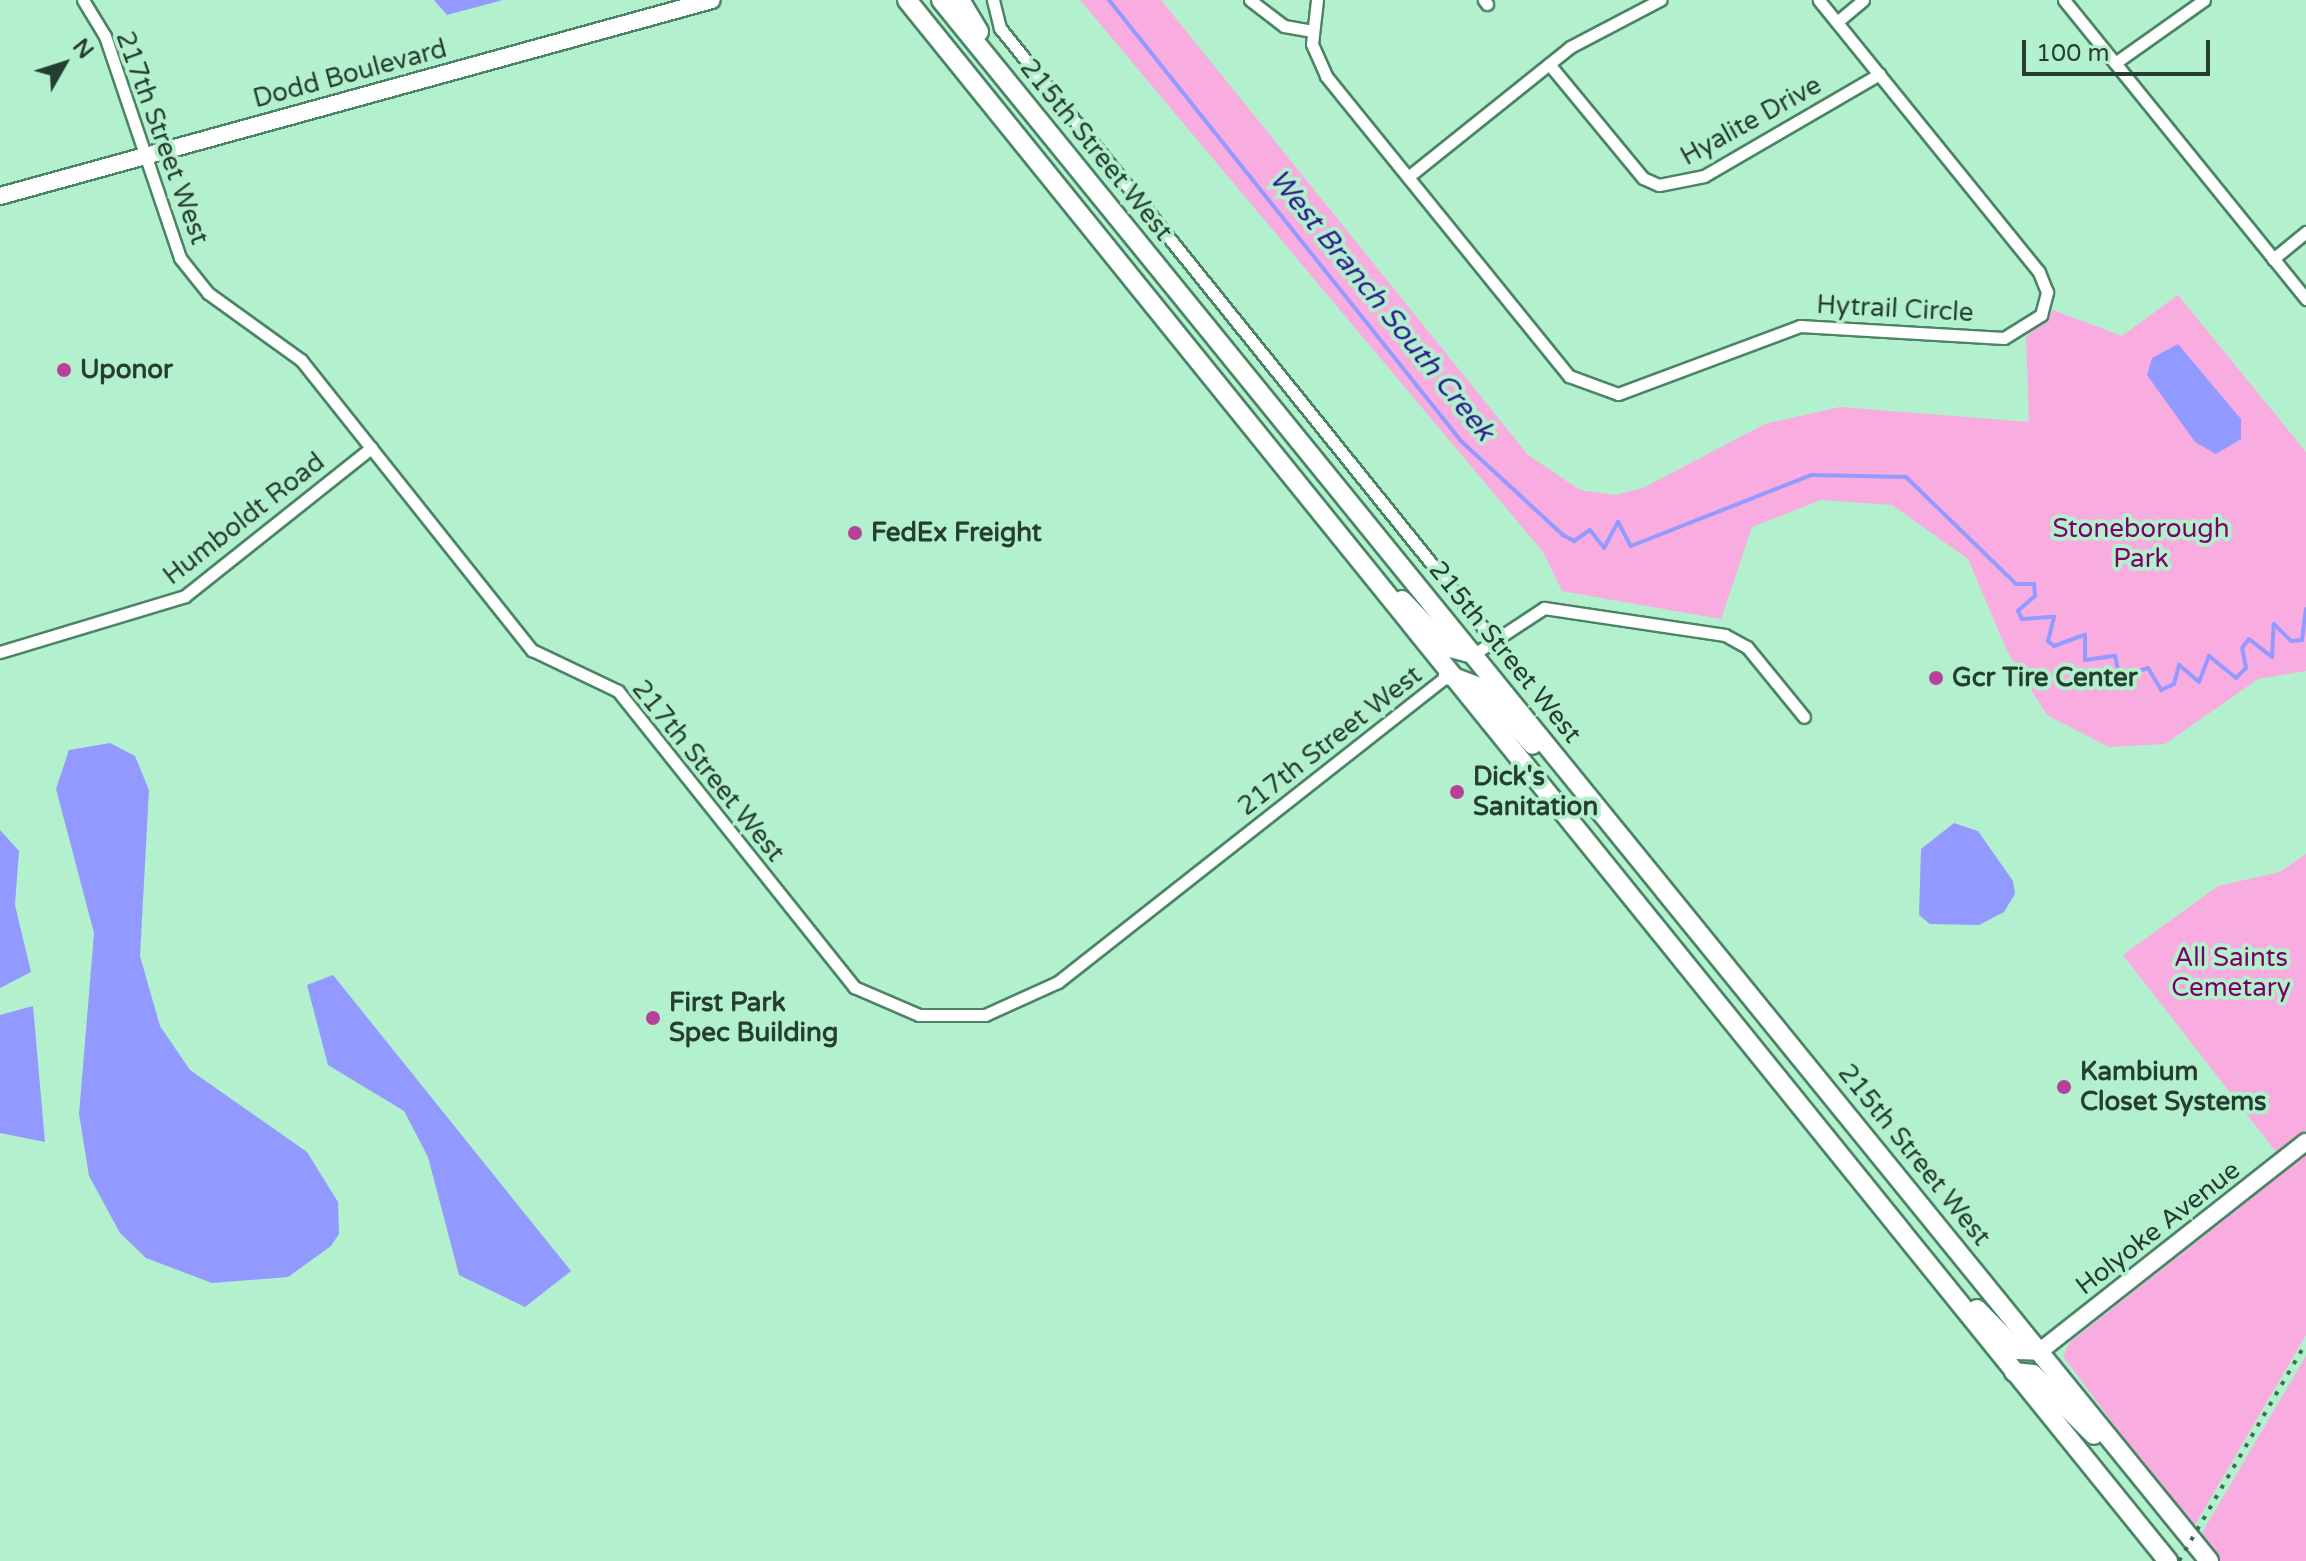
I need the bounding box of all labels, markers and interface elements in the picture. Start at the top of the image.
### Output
north arrow [24,24,104,104]
scale bar [2026,24,2214,74]
street label: 217th Street West [109,27,215,249]
street label: Dodd Boulevard [250,33,450,115]
text: N [67,34,98,64]
text: 100 m [2036,39,2110,68]
street label: 215th Street West [1013,53,1179,247]
street label: Hyalite Drive [1675,70,1827,172]
water label: West Branch South Creek [1262,163,1502,447]
street label: Hytrail Circle [1816,289,1974,329]
place label: Uponor [80,354,173,386]
marker: Uponor [55,361,73,379]
street label: Humboldt Road [157,446,331,592]
park label: Stoneborough Park [2052,513,2230,574]
place label: FedEx Freight [871,517,1042,549]
marker: FedEx Freight [846,524,864,542]
street label: 215th Street West [1422,555,1588,749]
street label: 217th Street West [1232,660,1428,822]
place label: Gcr Tire Center [1952,662,2138,694]
marker: Gcr Tire Center [1927,669,1945,687]
street label: 217th Street West [625,674,791,868]
place label: Dick's Sanitation [1473,761,1598,822]
marker: Dick's Sanitation [1448,783,1466,801]
park label: All Saints Cemetary [2171,942,2291,1004]
place label: First Park Spec Building [669,987,838,1048]
marker: First Park Spec Building [644,1009,662,1027]
place label: Kambium Closet Systems [2080,1056,2267,1118]
street label: 215th Street West [1831,1058,1997,1252]
marker: Kambium Closet Systems [2055,1078,2073,1096]
street label: Holyoke Avenue [2070,1154,2246,1302]

